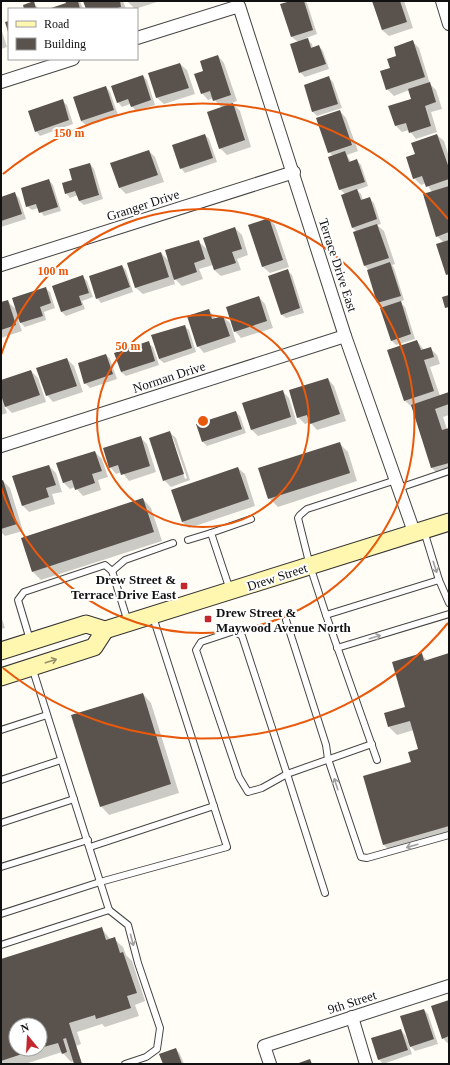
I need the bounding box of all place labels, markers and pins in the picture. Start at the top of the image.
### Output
centre of rings [196,414,210,428]
place label: Drew Street & Terrace Drive East [71,572,177,602]
marker: Drew Street & Terrace Drive East [179,581,189,591]
place label: Drew Street & Maywood Avenue North [216,605,352,635]
marker: Drew Street & Maywood Avenue North [203,614,213,624]

